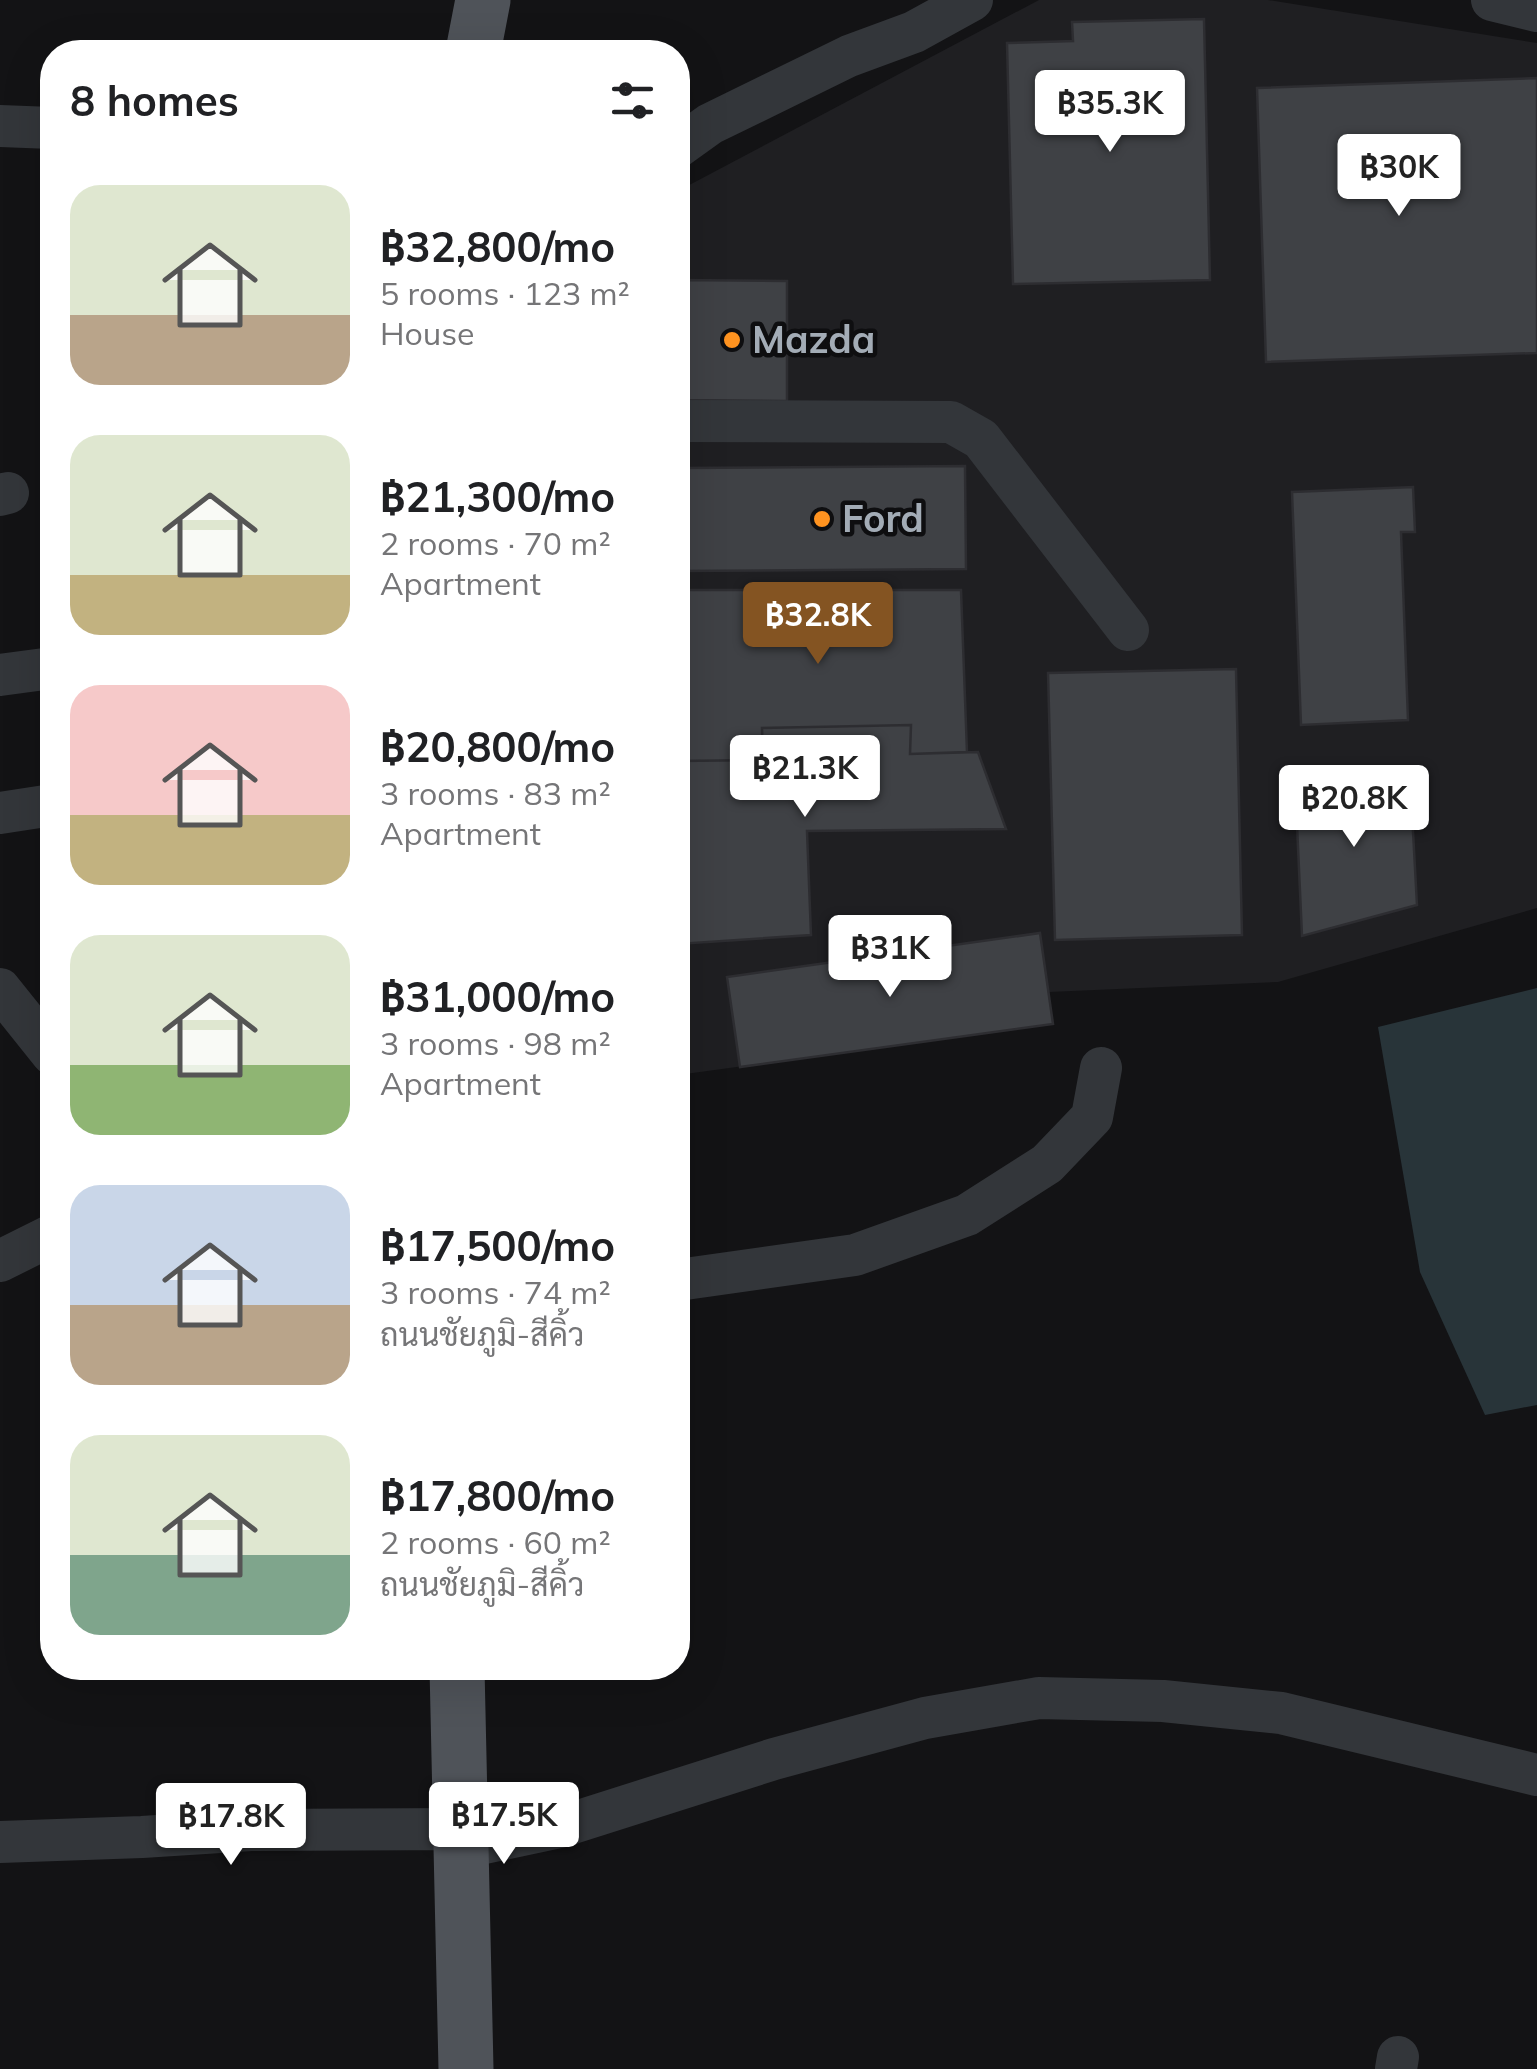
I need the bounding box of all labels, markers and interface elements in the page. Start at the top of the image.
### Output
pin: ฿35.3K [1029,70,1191,155]
icon: filters [605,73,660,128]
text: 8 homes [70,74,239,127]
text: ฿35.3K [1057,82,1163,122]
pin: ฿30K [1340,134,1458,219]
text: ฿30K [1359,146,1439,186]
text: ฿32,800/mo [380,220,615,273]
icon: home [150,225,270,345]
text: 5 rooms · 123 m² [380,273,630,313]
text: House [380,313,475,353]
place label: Mazda [752,315,875,363]
marker: Mazda [721,329,743,351]
text: ฿21,300/mo [380,470,615,523]
icon: home [150,475,270,595]
place label: Ford [842,494,924,542]
marker: Ford [811,508,833,530]
text: 2 rooms · 70 m² [380,523,611,563]
text: Apartment [380,563,541,603]
pin: ฿32.8K [737,582,899,667]
text: ฿32.8K [765,594,871,634]
text: ฿20,800/mo [380,720,615,773]
icon: home [150,725,270,845]
pin: ฿21.3K [724,735,886,820]
text: ฿21.3K [752,747,858,787]
pin: ฿20.8K [1273,765,1435,850]
text: 3 rooms · 83 m² [380,773,611,813]
text: ฿20.8K [1301,777,1407,817]
text: Apartment [380,813,541,853]
pin: ฿31K [831,915,949,1000]
text: ฿31K [850,927,930,967]
text: ฿31,000/mo [380,970,615,1023]
icon: home [150,975,270,1095]
text: 3 rooms · 98 m² [380,1023,611,1063]
text: Apartment [380,1063,541,1103]
text: ฿17,500/mo [380,1219,615,1272]
icon: home [150,1225,270,1345]
text: 3 rooms · 74 m² [380,1272,611,1312]
text: ถนนชัยภูมิ-สีคิ้ว [380,1314,584,1354]
text: ฿17,800/mo [380,1469,615,1522]
icon: home [150,1475,270,1595]
text: 2 rooms · 60 m² [380,1522,611,1562]
text: ถนนชัยภูมิ-สีคิ้ว [380,1564,584,1604]
pin: ฿17.5K [423,1782,585,1867]
pin: ฿17.8K [150,1783,312,1868]
text: ฿17.5K [451,1794,557,1834]
text: ฿17.8K [178,1795,284,1835]

